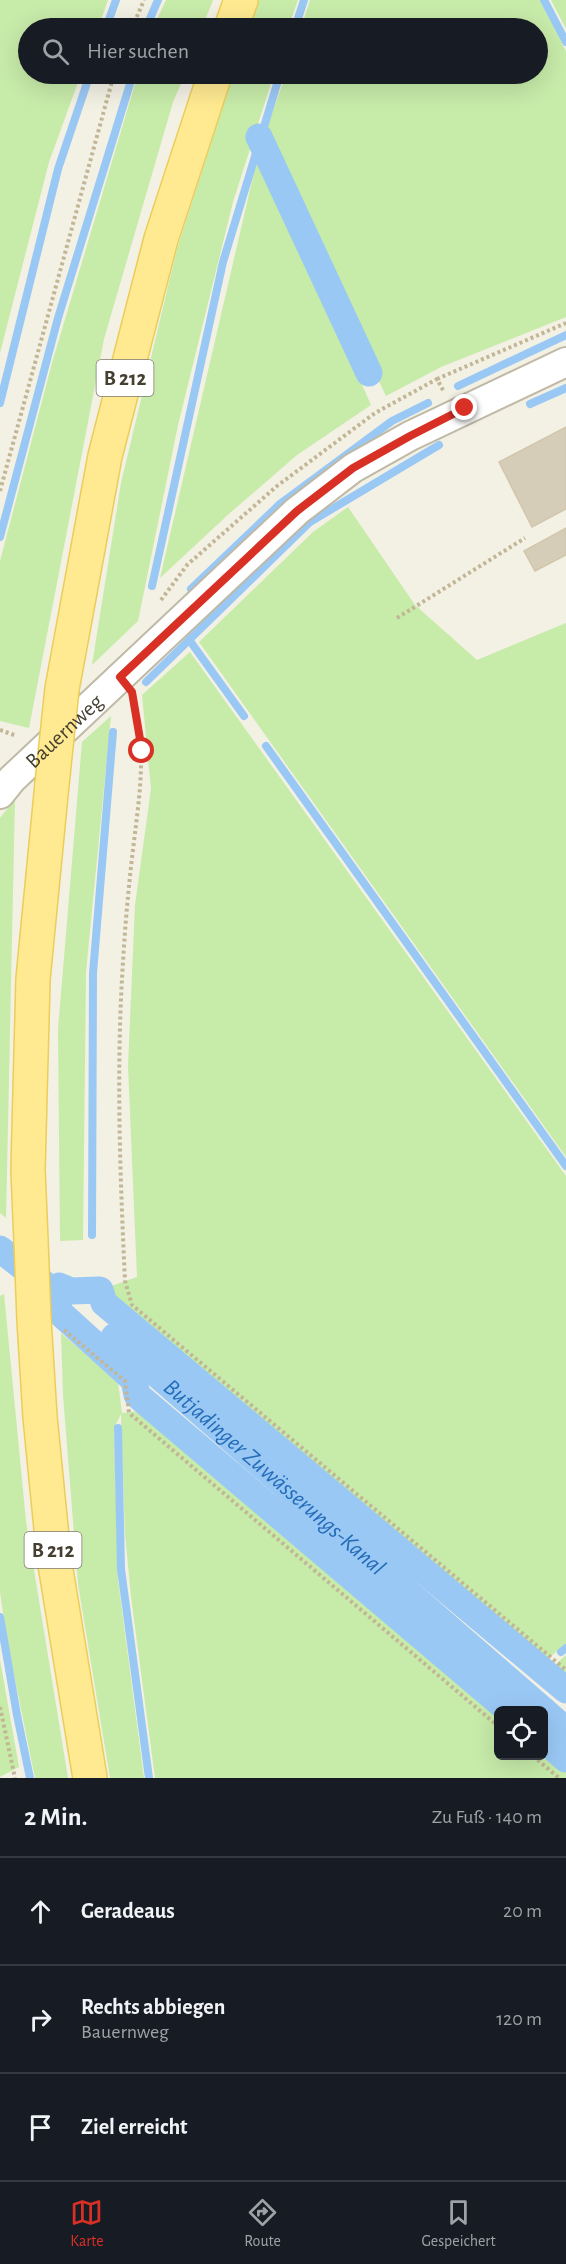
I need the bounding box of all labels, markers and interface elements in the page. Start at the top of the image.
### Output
search box [18,18,548,84]
icon: search [39,35,72,68]
text: Hier suchen [87,40,189,62]
road number: B 212 [96,360,154,396]
route end [451,394,477,420]
street label: Bauernweg [22,690,107,772]
route start [128,737,154,763]
water label: Butjadinger Zuwässerungs-Kanal [159,1375,390,1580]
road number: B 212 [25,1532,82,1568]
map controls [494,1706,548,1760]
button: locate [494,1706,548,1760]
text: 2 Min. [24,1804,87,1830]
text: Zu Fuß · 140 m [432,1807,542,1827]
icon: ahead [24,1895,57,1928]
text: Geradeaus [81,1900,175,1922]
text: 20 m [503,1901,542,1921]
text: Rechts abbiegen [81,1996,225,2018]
icon: right [24,2003,57,2036]
text: 120 m [496,2009,542,2029]
text: Bauernweg [81,2022,169,2042]
icon: arrive [24,2111,57,2144]
text: Ziel erreicht [81,2116,188,2138]
tab: Karte [70,2196,104,2251]
tab: Route [244,2196,281,2251]
tab: Gespeichert [422,2196,496,2251]

